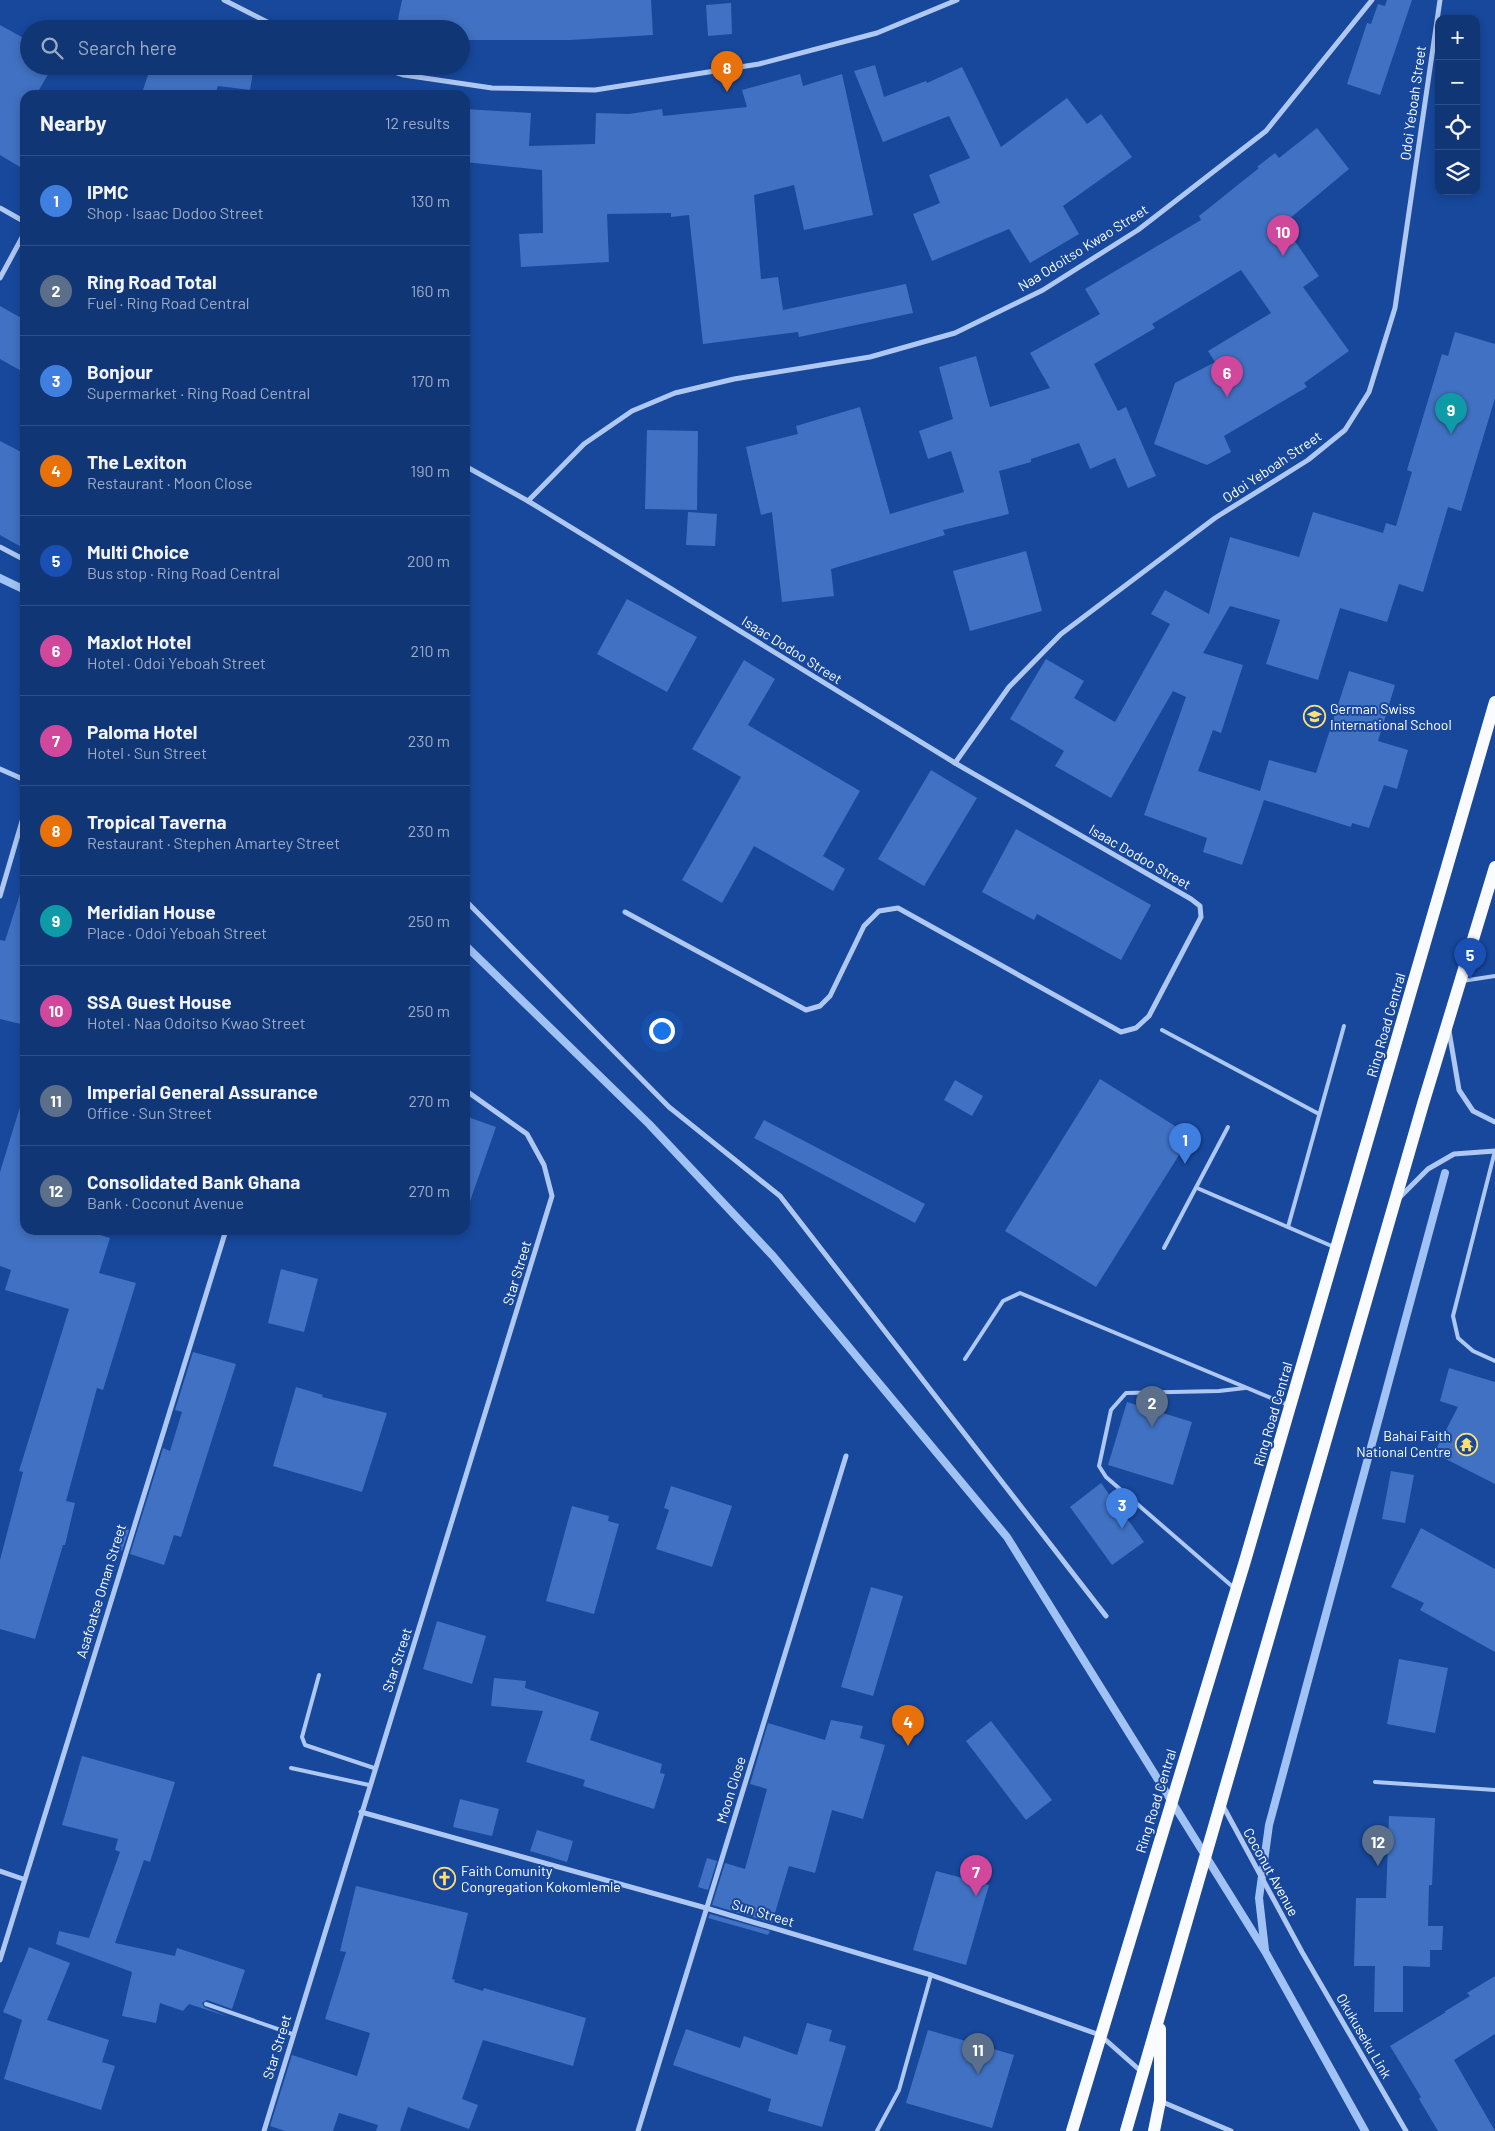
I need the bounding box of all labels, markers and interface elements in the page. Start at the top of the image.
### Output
map controls [1435,15,1480,195]
button: + [1435,15,1480,60]
search box [20,20,470,75]
icon: search [38,34,66,62]
text: Search here [78,36,177,59]
street label: Odoi Yeboah Street [1396,44,1429,161]
pin: 8 [711,51,743,92]
button: − [1435,60,1480,105]
button: locate [1435,105,1480,150]
text: Nearby [40,110,106,135]
text: 12 results [385,113,450,132]
button: layers [1435,150,1480,195]
text: IPMC [87,180,128,203]
text: 1 [53,191,59,210]
text: 130 m [411,191,450,210]
street label: Naa Odoitso Kwao Street [1014,201,1151,295]
text: Shop · Isaac Dodoo Street [87,203,264,222]
pin: 10 [1267,215,1299,256]
text: Ring Road Total [87,270,217,293]
text: 2 [52,281,60,300]
text: 160 m [411,281,450,300]
text: Fuel · Ring Road Central [87,293,250,312]
pin: 6 [1211,356,1243,397]
text: Bonjour [87,360,153,383]
text: 3 [52,371,60,390]
text: 170 m [411,371,450,390]
text: Supermarket · Ring Road Central [87,383,310,402]
pin: 9 [1435,393,1467,434]
street label: Odoi Yeboah Street [1219,427,1324,506]
text: The Lexiton [87,450,187,473]
text: 4 [51,461,61,480]
text: 190 m [411,461,450,480]
text: Restaurant · Moon Close [87,473,253,492]
text: Multi Choice [87,540,189,563]
text: 5 [52,551,60,570]
text: 200 m [407,551,450,570]
text: Bus stop · Ring Road Central [87,563,280,582]
street label: Isaac Dodoo Street [739,612,846,687]
text: Maxlot Hotel [87,630,191,653]
text: 6 [52,641,60,660]
text: 210 m [411,641,450,660]
text: Hotel · Odoi Yeboah Street [87,653,266,672]
place label: German Swiss International School [1330,700,1452,733]
school or university icon: German Swiss International School [1302,705,1326,729]
text: Paloma Hotel [87,720,198,743]
text: 7 [52,731,60,750]
text: 230 m [408,731,450,750]
text: Hotel · Sun Street [87,743,207,762]
text: Tropical Taverna [87,810,226,833]
street label: Isaac Dodoo Street [1086,820,1194,893]
text: 8 [52,821,60,840]
text: 230 m [408,821,450,840]
text: Restaurant · Stephen Amartey Street [87,833,340,852]
text: Meridian House [87,900,216,923]
text: 9 [52,911,60,930]
text: 250 m [408,911,450,930]
text: Place · Odoi Yeboah Street [87,923,267,942]
pin: 5 [1454,938,1486,979]
street label: Ring Road Central [1362,971,1409,1079]
text: SSA Guest House [87,990,232,1013]
text: 10 [49,1001,63,1020]
text: 250 m [408,1001,450,1020]
text: Hotel · Naa Odoitso Kwao Street [87,1013,306,1032]
your location [649,1018,675,1044]
text: Imperial General Assurance [87,1080,318,1103]
text: 11 [50,1091,62,1110]
text: 270 m [408,1091,450,1110]
text: Office · Sun Street [87,1103,212,1122]
pin: 1 [1169,1123,1201,1164]
text: Consolidated Bank Ghana [87,1170,300,1193]
text: 12 [49,1181,63,1200]
text: 270 m [408,1181,450,1200]
text: Bank · Coconut Avenue [87,1193,244,1212]
street label: Star Street [499,1239,534,1307]
street label: Ring Road Central [1249,1360,1296,1468]
pin: 2 [1136,1386,1168,1427]
place label: Bahai Faith National Centre [1356,1427,1451,1460]
temple icon: Bahai Faith National Centre [1455,1432,1479,1456]
pin: 3 [1106,1488,1138,1529]
street label: Asafoatse Oman Street [72,1522,129,1660]
street label: Star Street [378,1626,415,1694]
pin: 4 [892,1705,924,1746]
street label: Ring Road Central [1132,1747,1179,1855]
street label: Moon Close [712,1754,749,1825]
street label: Coconut Avenue [1240,1825,1303,1919]
pin: 12 [1362,1825,1394,1866]
pin: 7 [960,1855,992,1896]
place label: Faith Comunity Congregation Kokomlemle [461,1862,621,1895]
church icon: Faith Comunity Congregation Kokomlemle [433,1867,457,1891]
street label: Sun Street [730,1895,796,1930]
street label: Okukuseku Link [1333,1990,1396,2081]
street label: Star Street [259,2013,294,2081]
pin: 11 [962,2033,994,2074]

